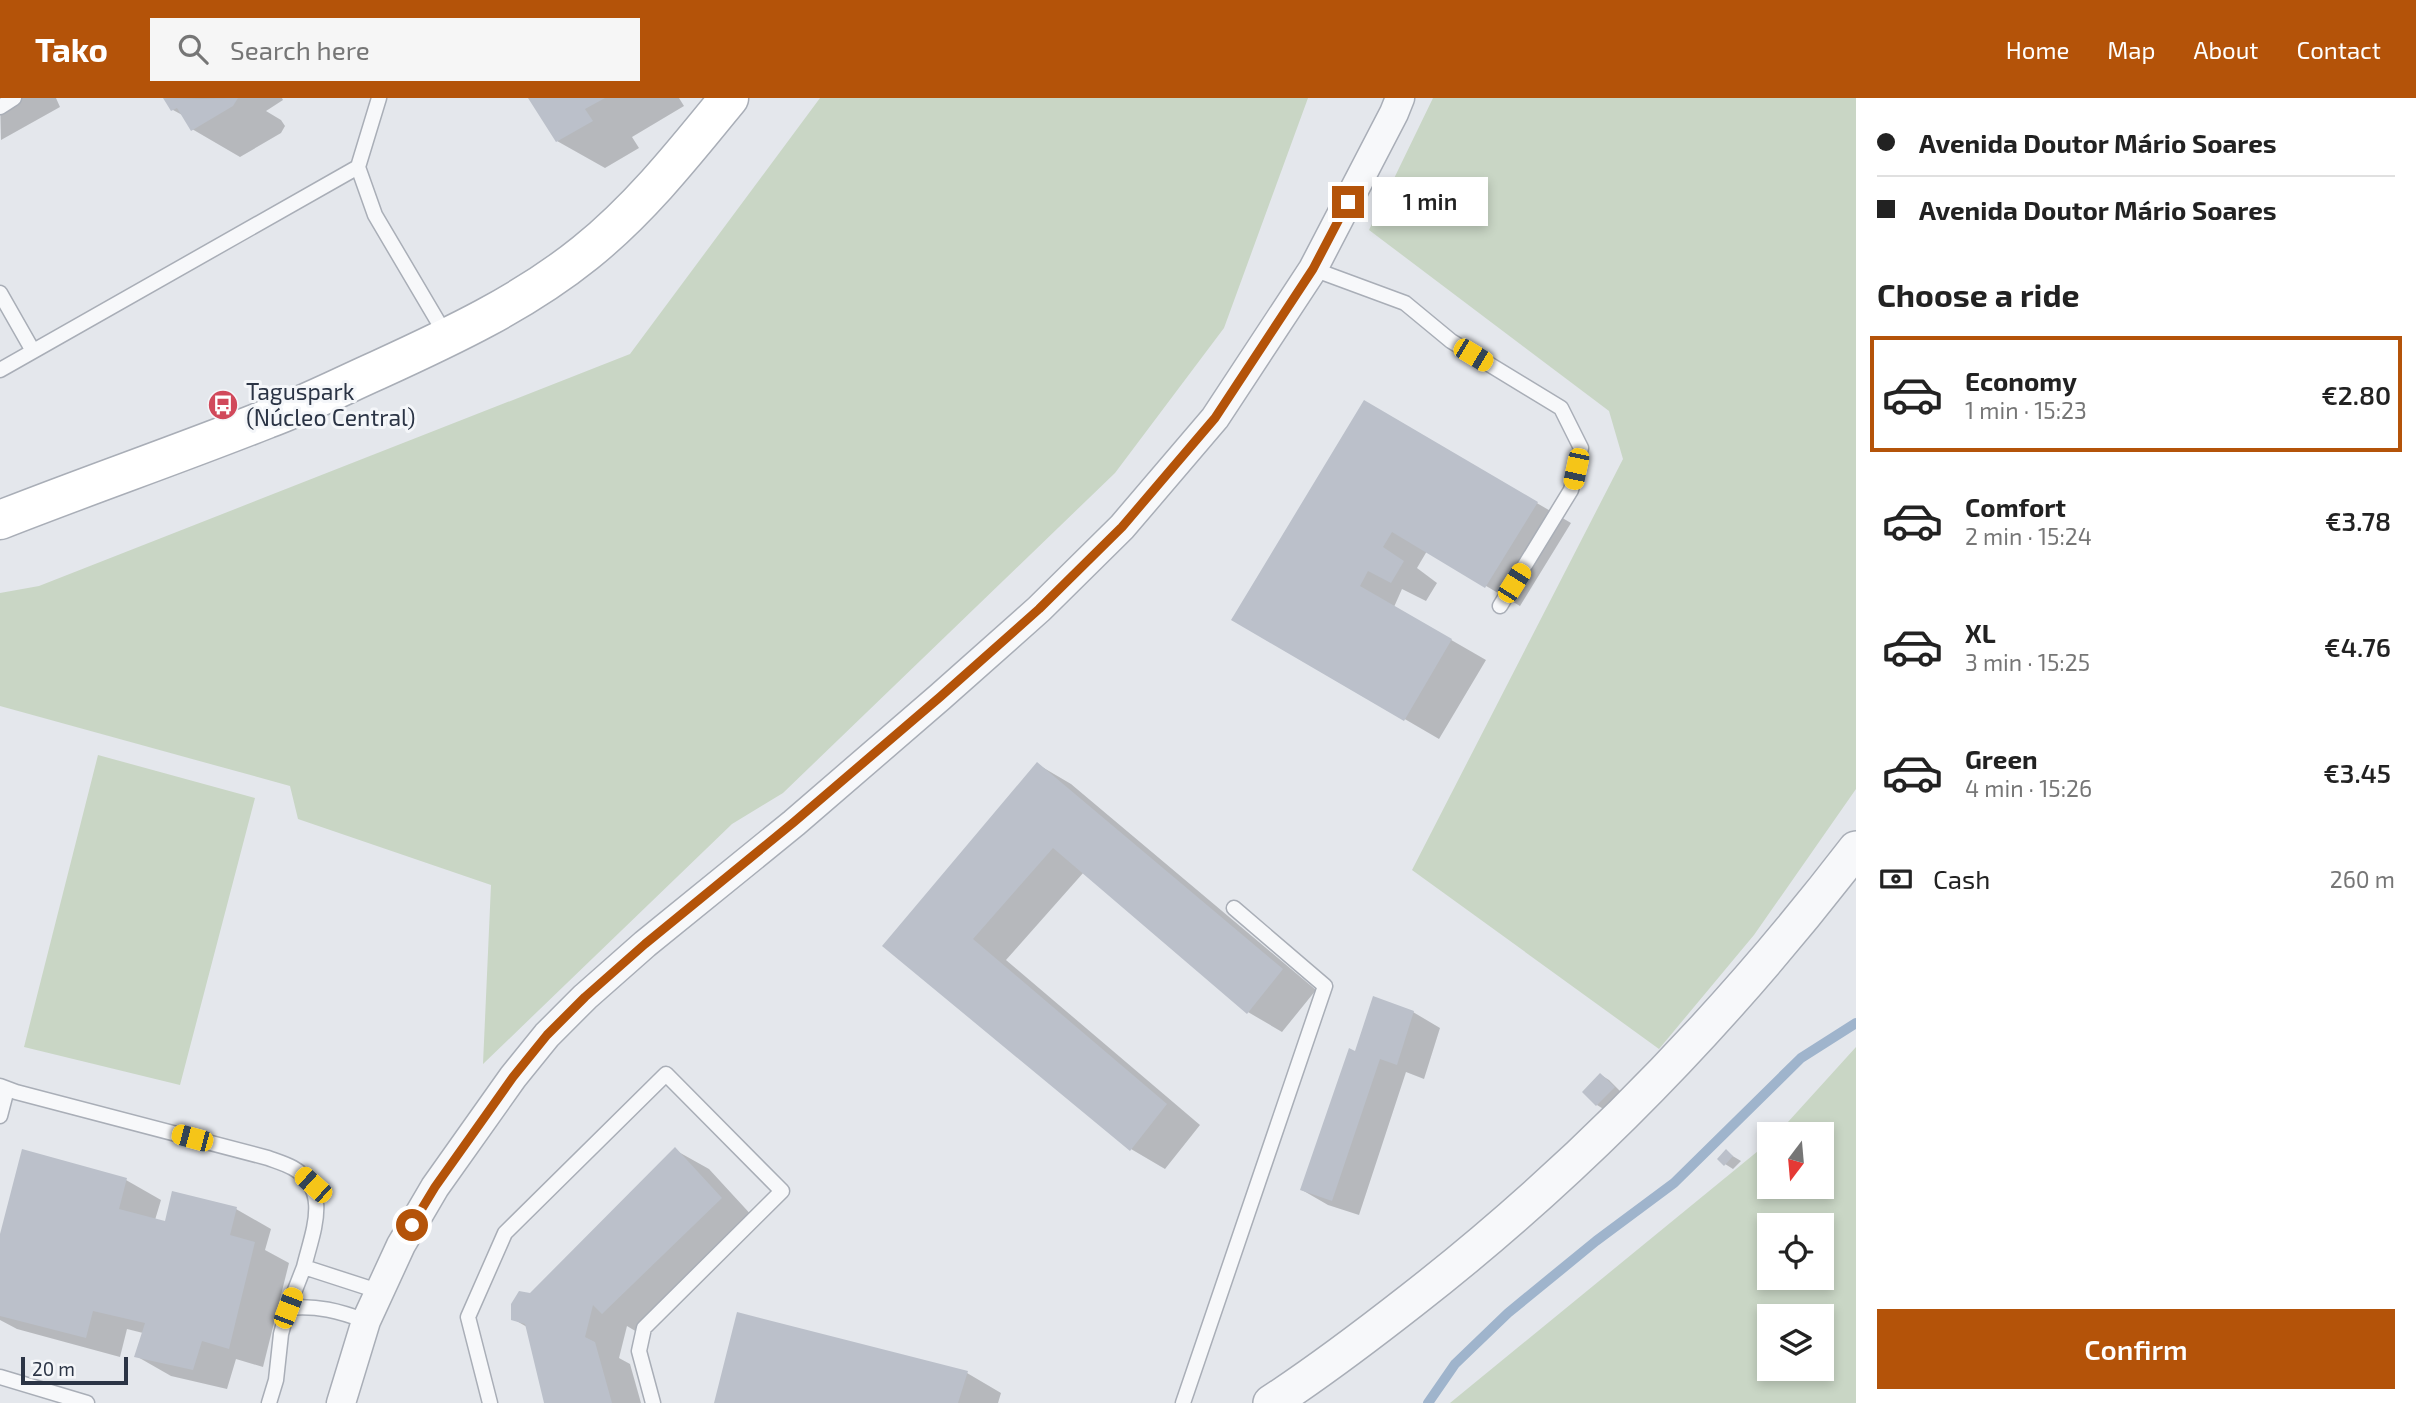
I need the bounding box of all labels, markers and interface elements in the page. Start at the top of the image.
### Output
search box [150,18,640,81]
text: Tako [35,29,108,69]
icon: search [174,30,212,68]
text: Search here [230,34,370,65]
text: Home [2006,35,2069,64]
text: Map [2107,35,2155,64]
text: About [2193,35,2259,64]
text: Contact [2297,35,2381,64]
text: Avenida Doutor Mário Soares [1919,127,2277,158]
callout: 1 min [1372,178,1488,226]
route end [1332,186,1364,218]
text: 1 min [1403,187,1457,215]
text: Avenida Doutor Mário Soares [1919,194,2277,225]
text: Choose a ride [1877,275,2080,313]
car [1450,335,1497,375]
icon: car [1881,363,1944,426]
text: Economy [1965,365,2077,396]
place label: Taguspark (Núcleo Central) [246,377,416,431]
text: €2.80 [2321,379,2391,410]
bus stop icon: Taguspark (Núcleo Central) [206,388,240,422]
text: 1 min · 15:23 [1965,396,2087,424]
car [1562,446,1591,492]
icon: car [1881,489,1944,552]
text: Comfort [1965,491,2066,522]
text: €3.78 [2325,505,2391,536]
text: 2 min · 15:24 [1965,522,2092,550]
car [1494,560,1535,606]
icon: car [1881,615,1944,678]
text: XL [1965,617,1996,648]
text: €4.76 [2324,631,2391,662]
text: 3 min · 15:25 [1965,648,2090,676]
icon: car [1881,741,1944,804]
text: Green [1965,743,2038,774]
text: €3.45 [2323,757,2391,788]
text: 4 min · 15:26 [1965,774,2092,802]
icon: cash [1877,860,1915,898]
text: Cash [1933,863,1990,894]
text: 260 m [2330,865,2395,893]
car [169,1122,216,1154]
north arrow [1757,1122,1834,1199]
map controls [1757,1122,1834,1381]
car [291,1163,336,1207]
route start [396,1209,428,1241]
button: locate [1757,1213,1834,1290]
car [271,1285,306,1331]
button: layers [1757,1304,1834,1381]
button: Confirm [1877,1309,2395,1389]
scale bar [21,1354,128,1386]
text: 20 m [32,1357,75,1380]

